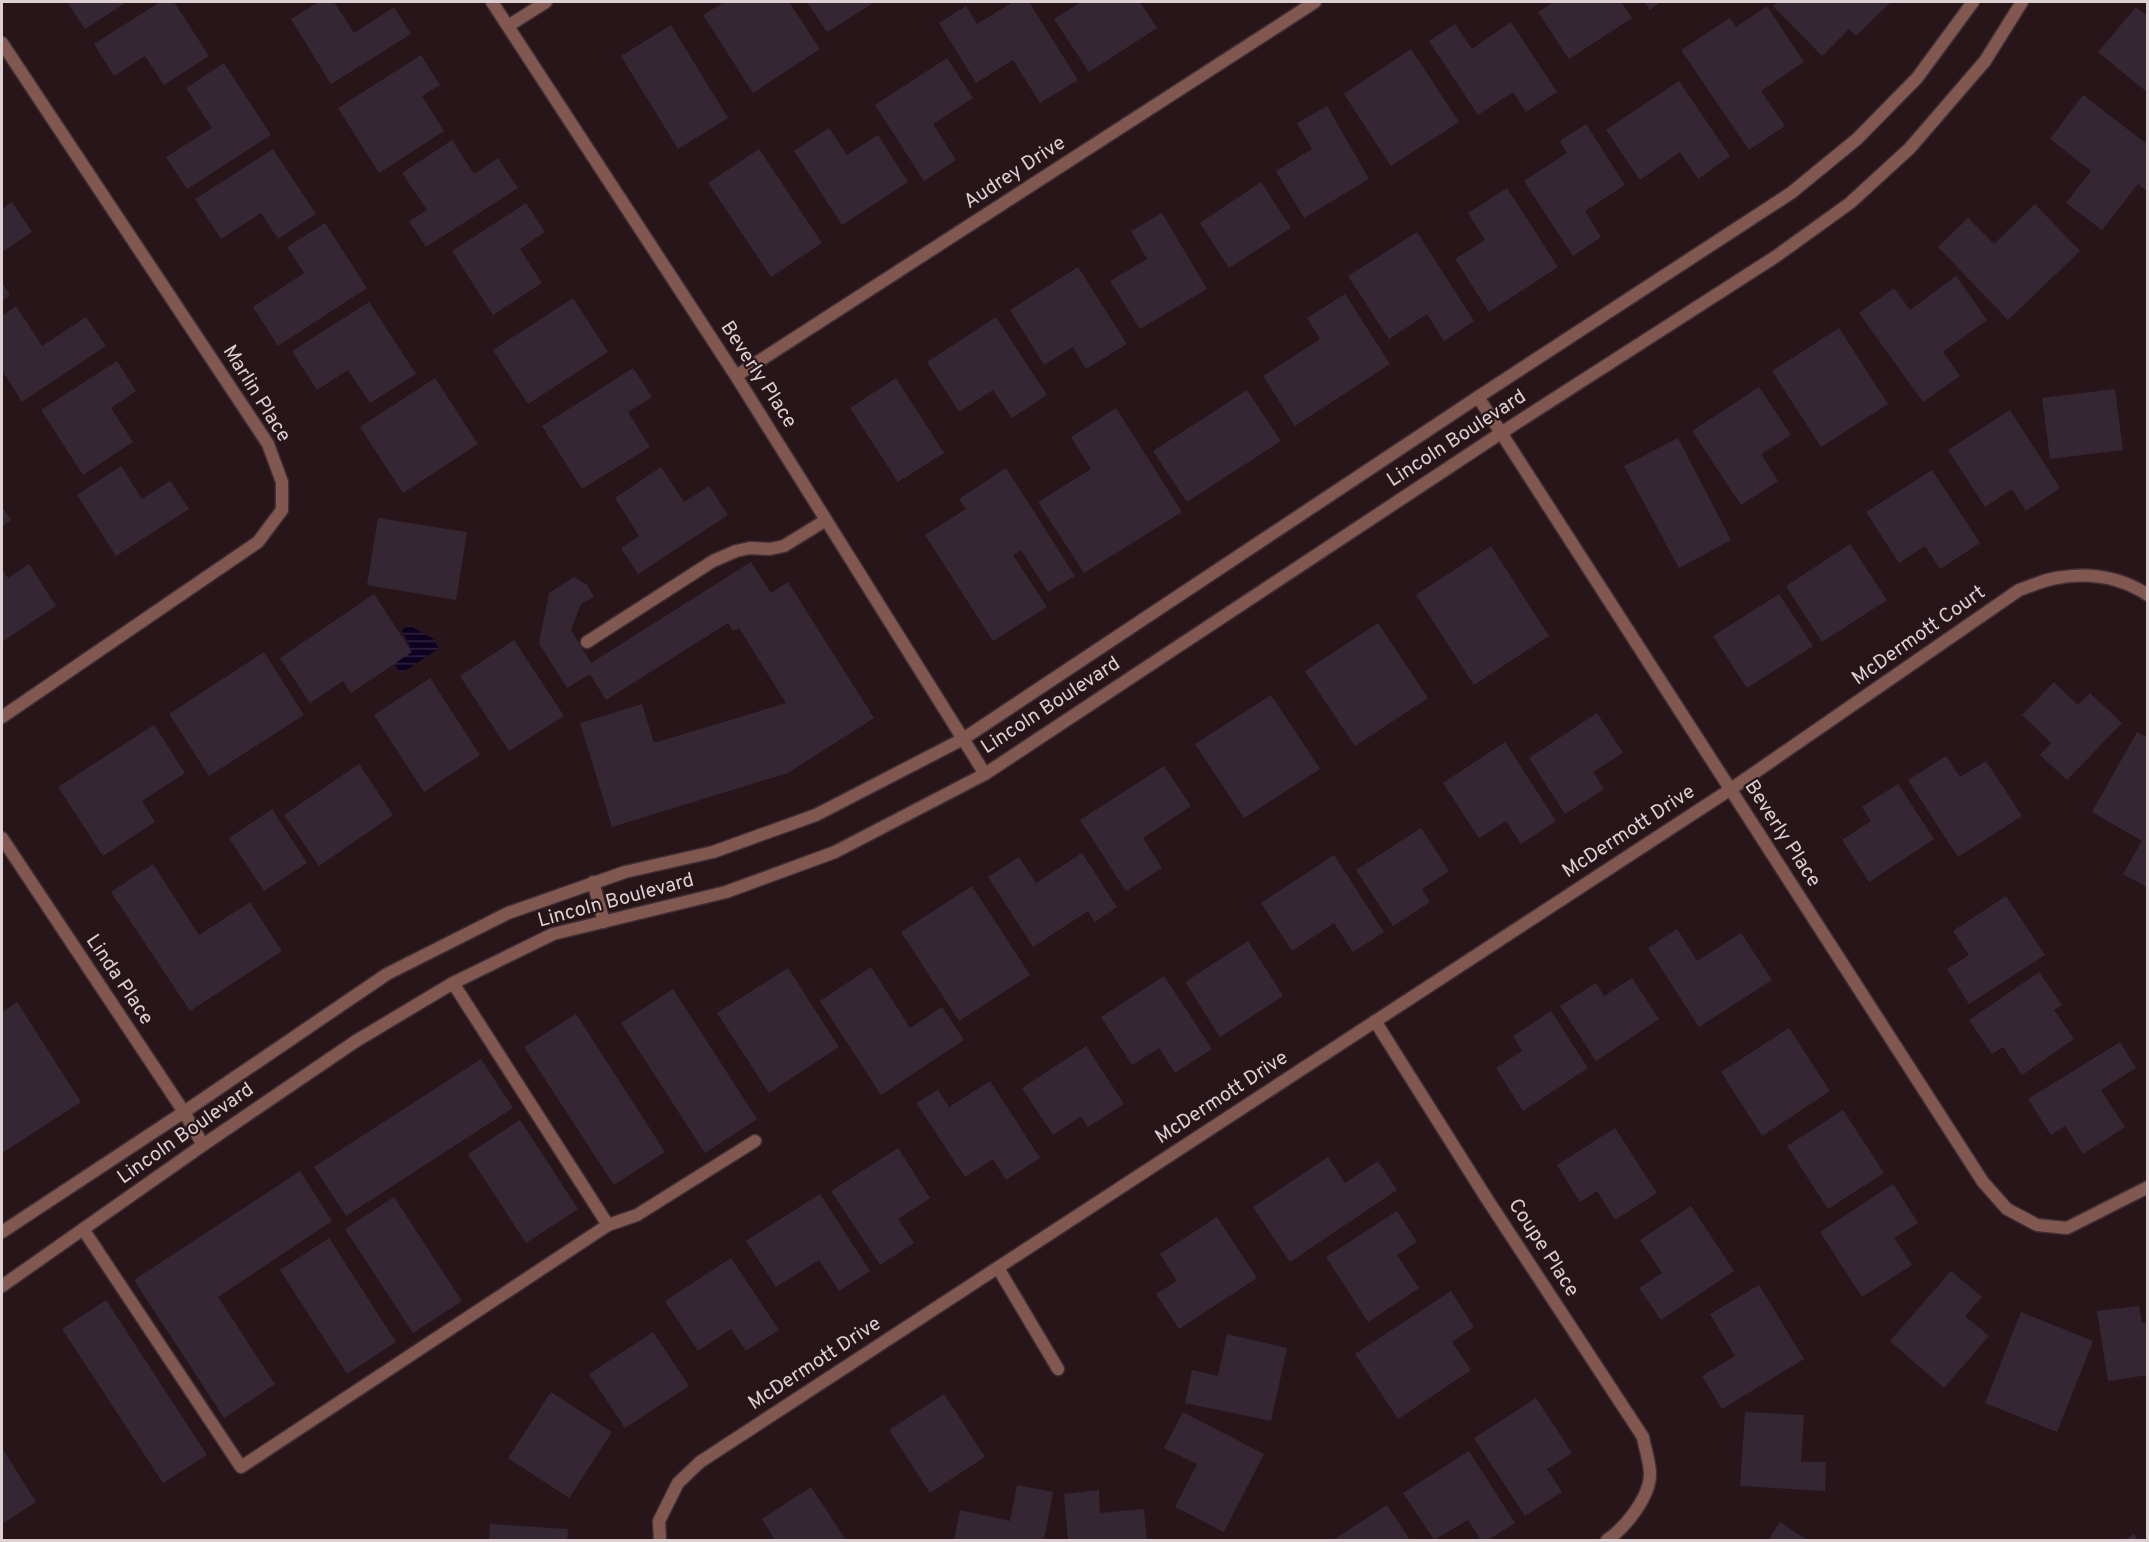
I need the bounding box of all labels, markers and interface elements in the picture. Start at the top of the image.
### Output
street label: Audrey Drive [959,130,1071,216]
street label: Beverly Place [714,317,802,433]
street label: Marlin Place [216,341,296,447]
street label: Lincoln Boulevard [1382,384,1532,494]
street label: McDermott Court [1847,580,1991,692]
street label: Lincoln Boulevard [976,651,1126,761]
street label: Beverly Place [1738,776,1826,892]
street label: McDermott Drive [1558,779,1700,885]
street label: Lincoln Boulevard [535,868,697,934]
street label: Linda Place [79,930,159,1030]
street label: McDermott Drive [1151,1045,1293,1151]
street label: Lincoln Boulevard [113,1077,259,1191]
street label: Coupe Place [1502,1194,1584,1302]
street label: McDermott Drive [744,1311,886,1417]

